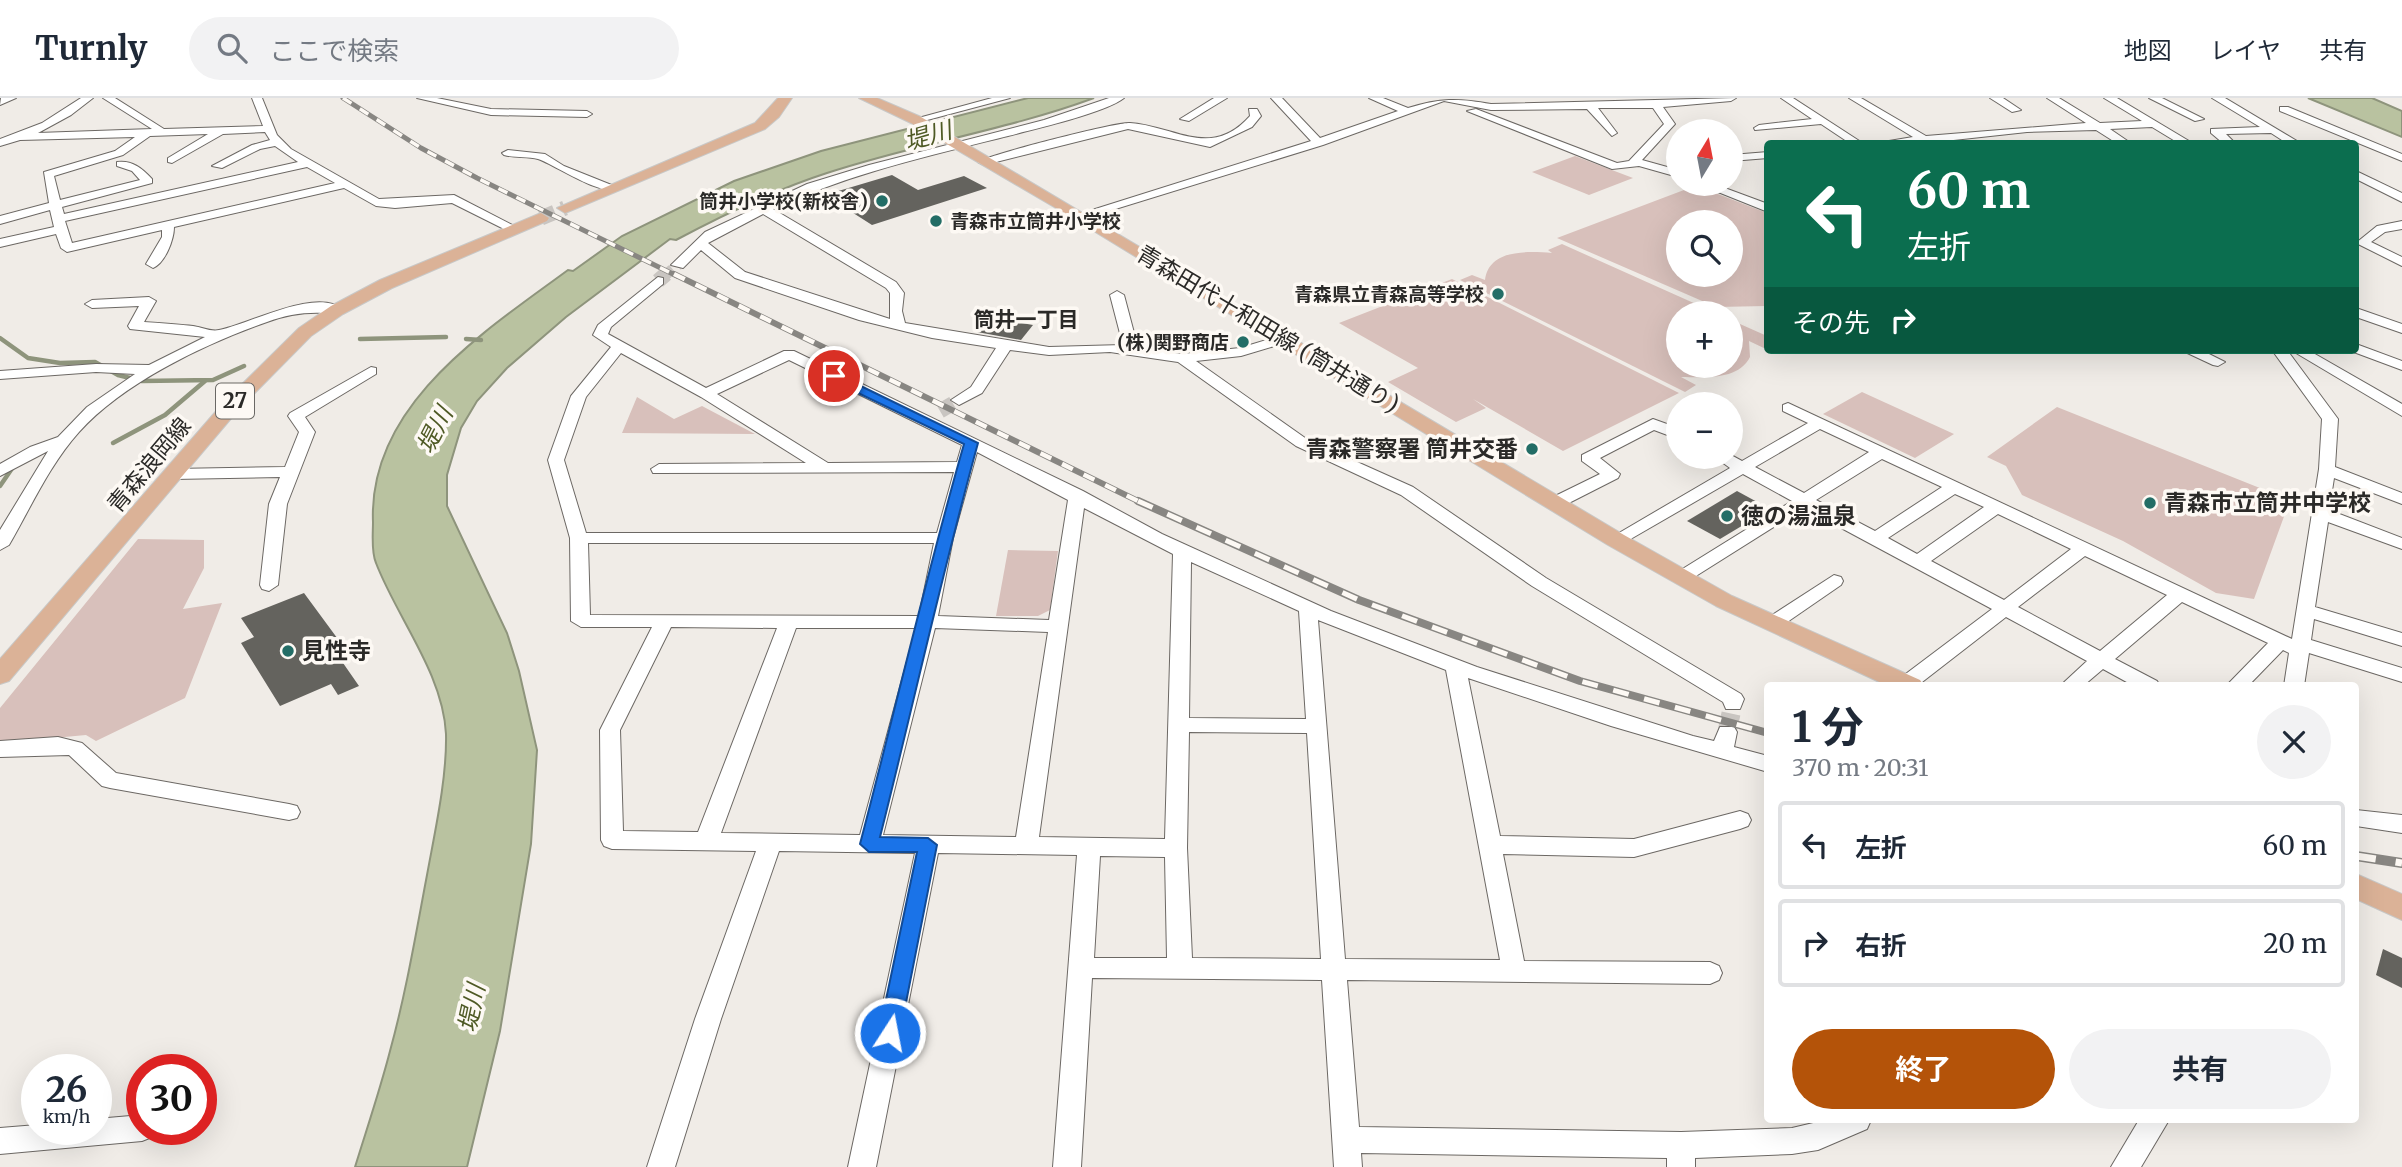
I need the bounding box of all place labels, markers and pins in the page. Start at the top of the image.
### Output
place label: 筒井小学校(新校舎) [699,189,868,213]
marker: 筒井小学校(新校舎) [874,193,890,209]
place label: 青森市立筒井小学校 [950,209,1121,233]
marker: 青森市立筒井小学校 [928,213,944,229]
place label: 青森県立青森高等学校 [1294,282,1484,306]
marker: 青森県立青森高等学校 [1490,286,1506,302]
place label: (株)関野商店 [1117,330,1229,354]
marker: (株)関野商店 [1235,334,1251,350]
pin [804,346,864,406]
place label: 青森警察署 筒井交番 [1306,434,1518,463]
marker: 青森警察署 筒井交番 [1524,441,1540,457]
place label: 青森市立筒井中学校 [2164,488,2371,517]
marker: 青森市立筒井中学校 [2142,495,2158,511]
place label: 徳の湯温泉 [1741,501,1856,530]
marker: 徳の湯温泉 [1719,508,1735,524]
place label: 見性寺 [302,636,371,665]
marker: 見性寺 [280,643,296,659]

